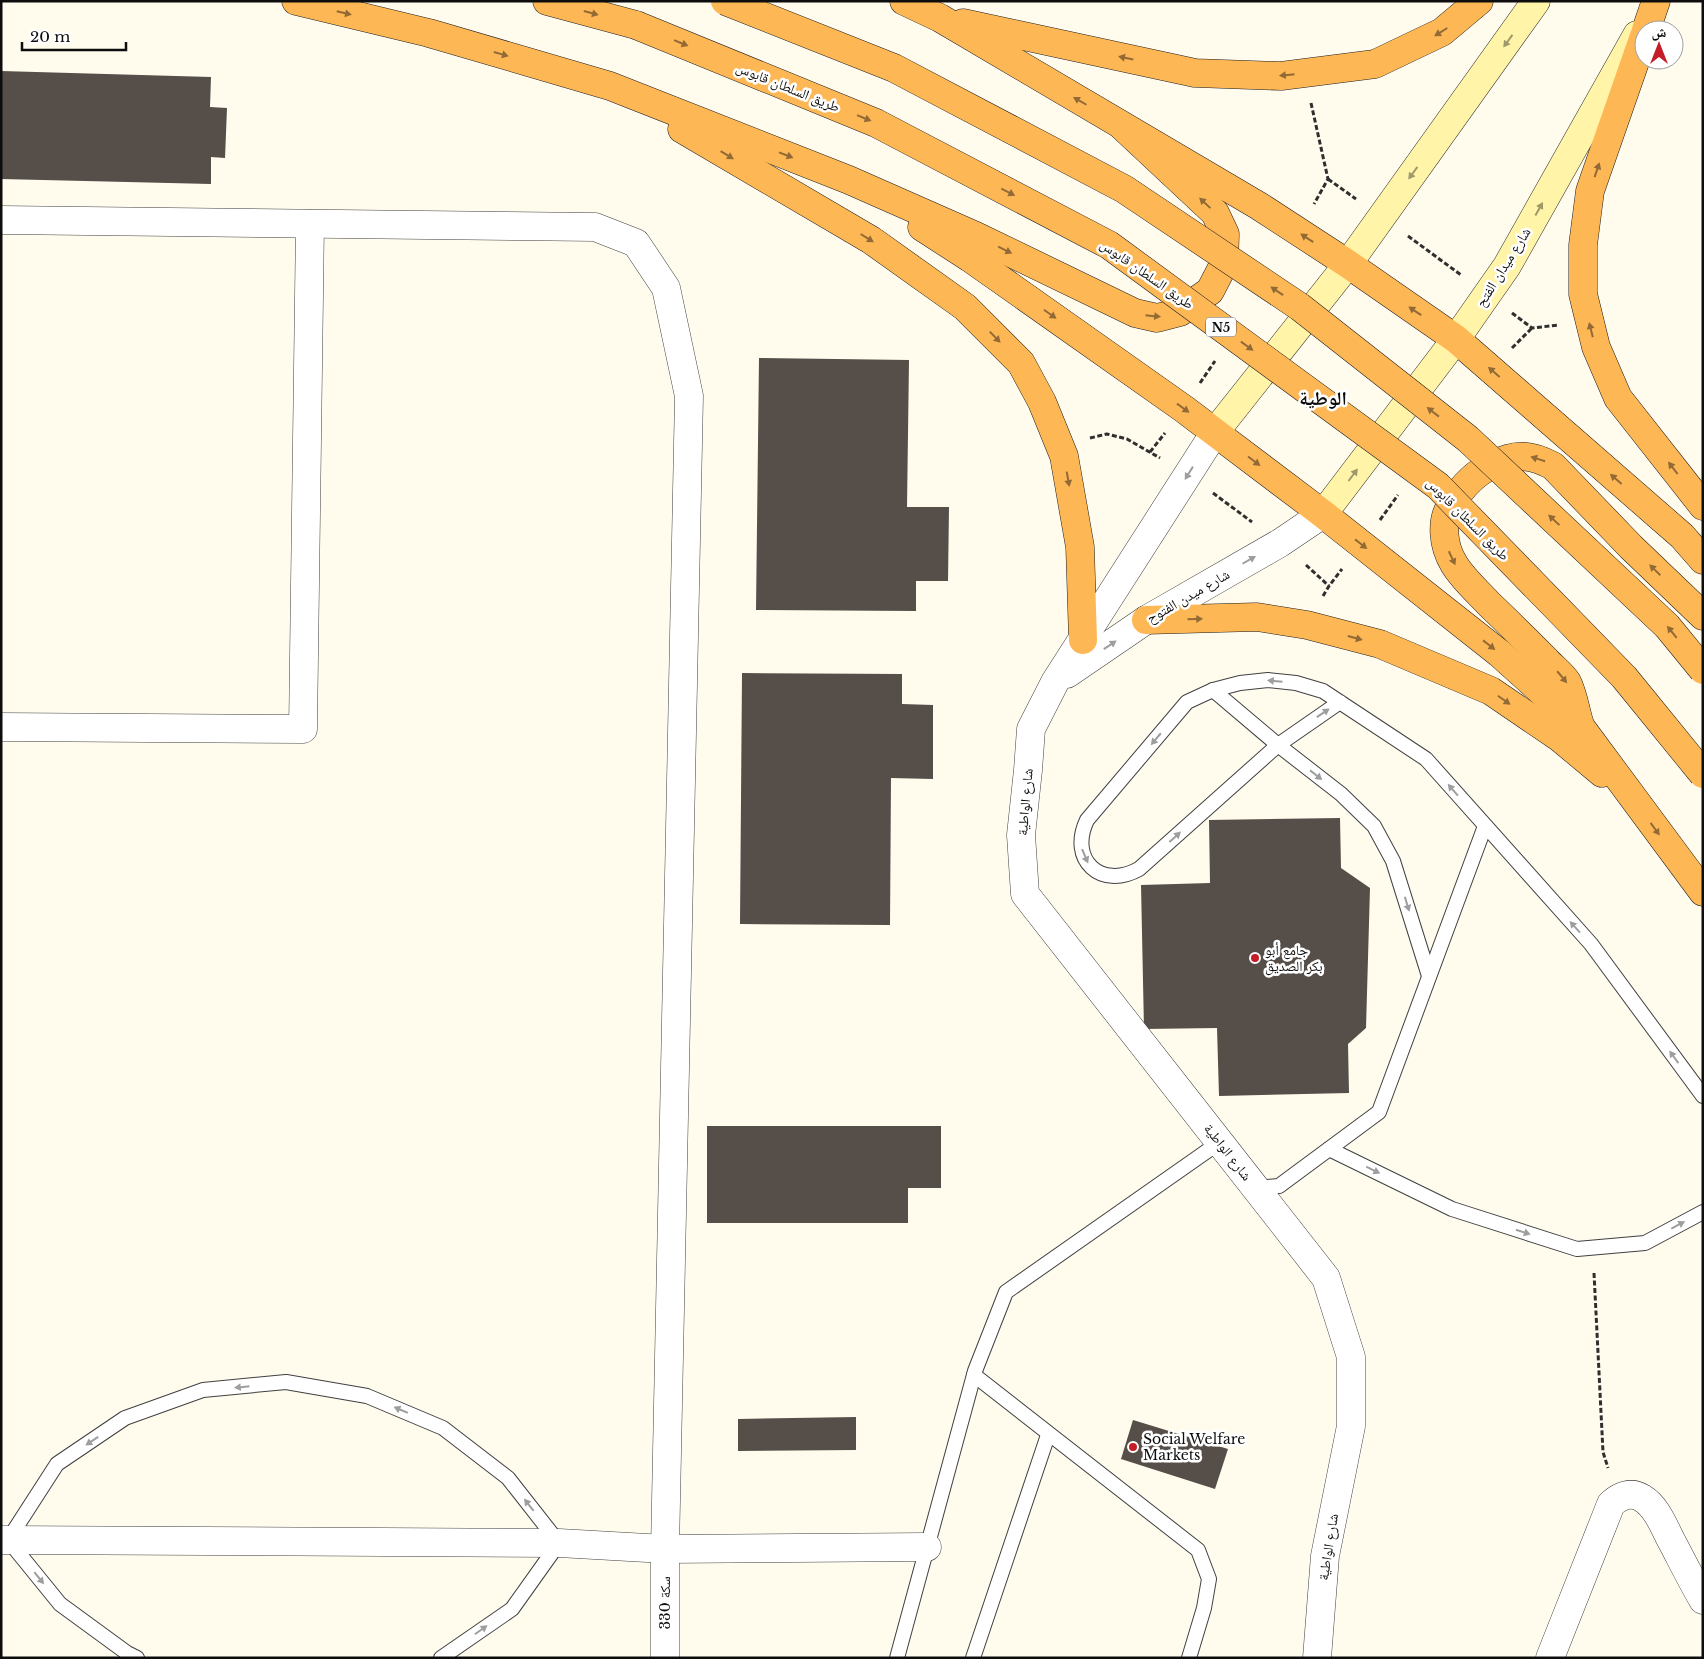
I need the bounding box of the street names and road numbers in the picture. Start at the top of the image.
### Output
street label: طريق السلطان قابوس [733,58,843,117]
street label: شارع ميدان الفتح [1471,224,1535,311]
street label: طريق السلطان قابوس [1096,235,1197,314]
road number: N5 [1206,318,1236,337]
street label: طريق السلطان قابوس [1422,474,1513,565]
street label: شارع ميدن الفتوح [1143,565,1233,628]
street label: شارع الواطية [1013,768,1038,836]
street label: شارع الواطية [1199,1120,1256,1185]
street label: شارع الواطية [1314,1512,1343,1582]
street label: سكة 330 [656,1576,674,1630]

